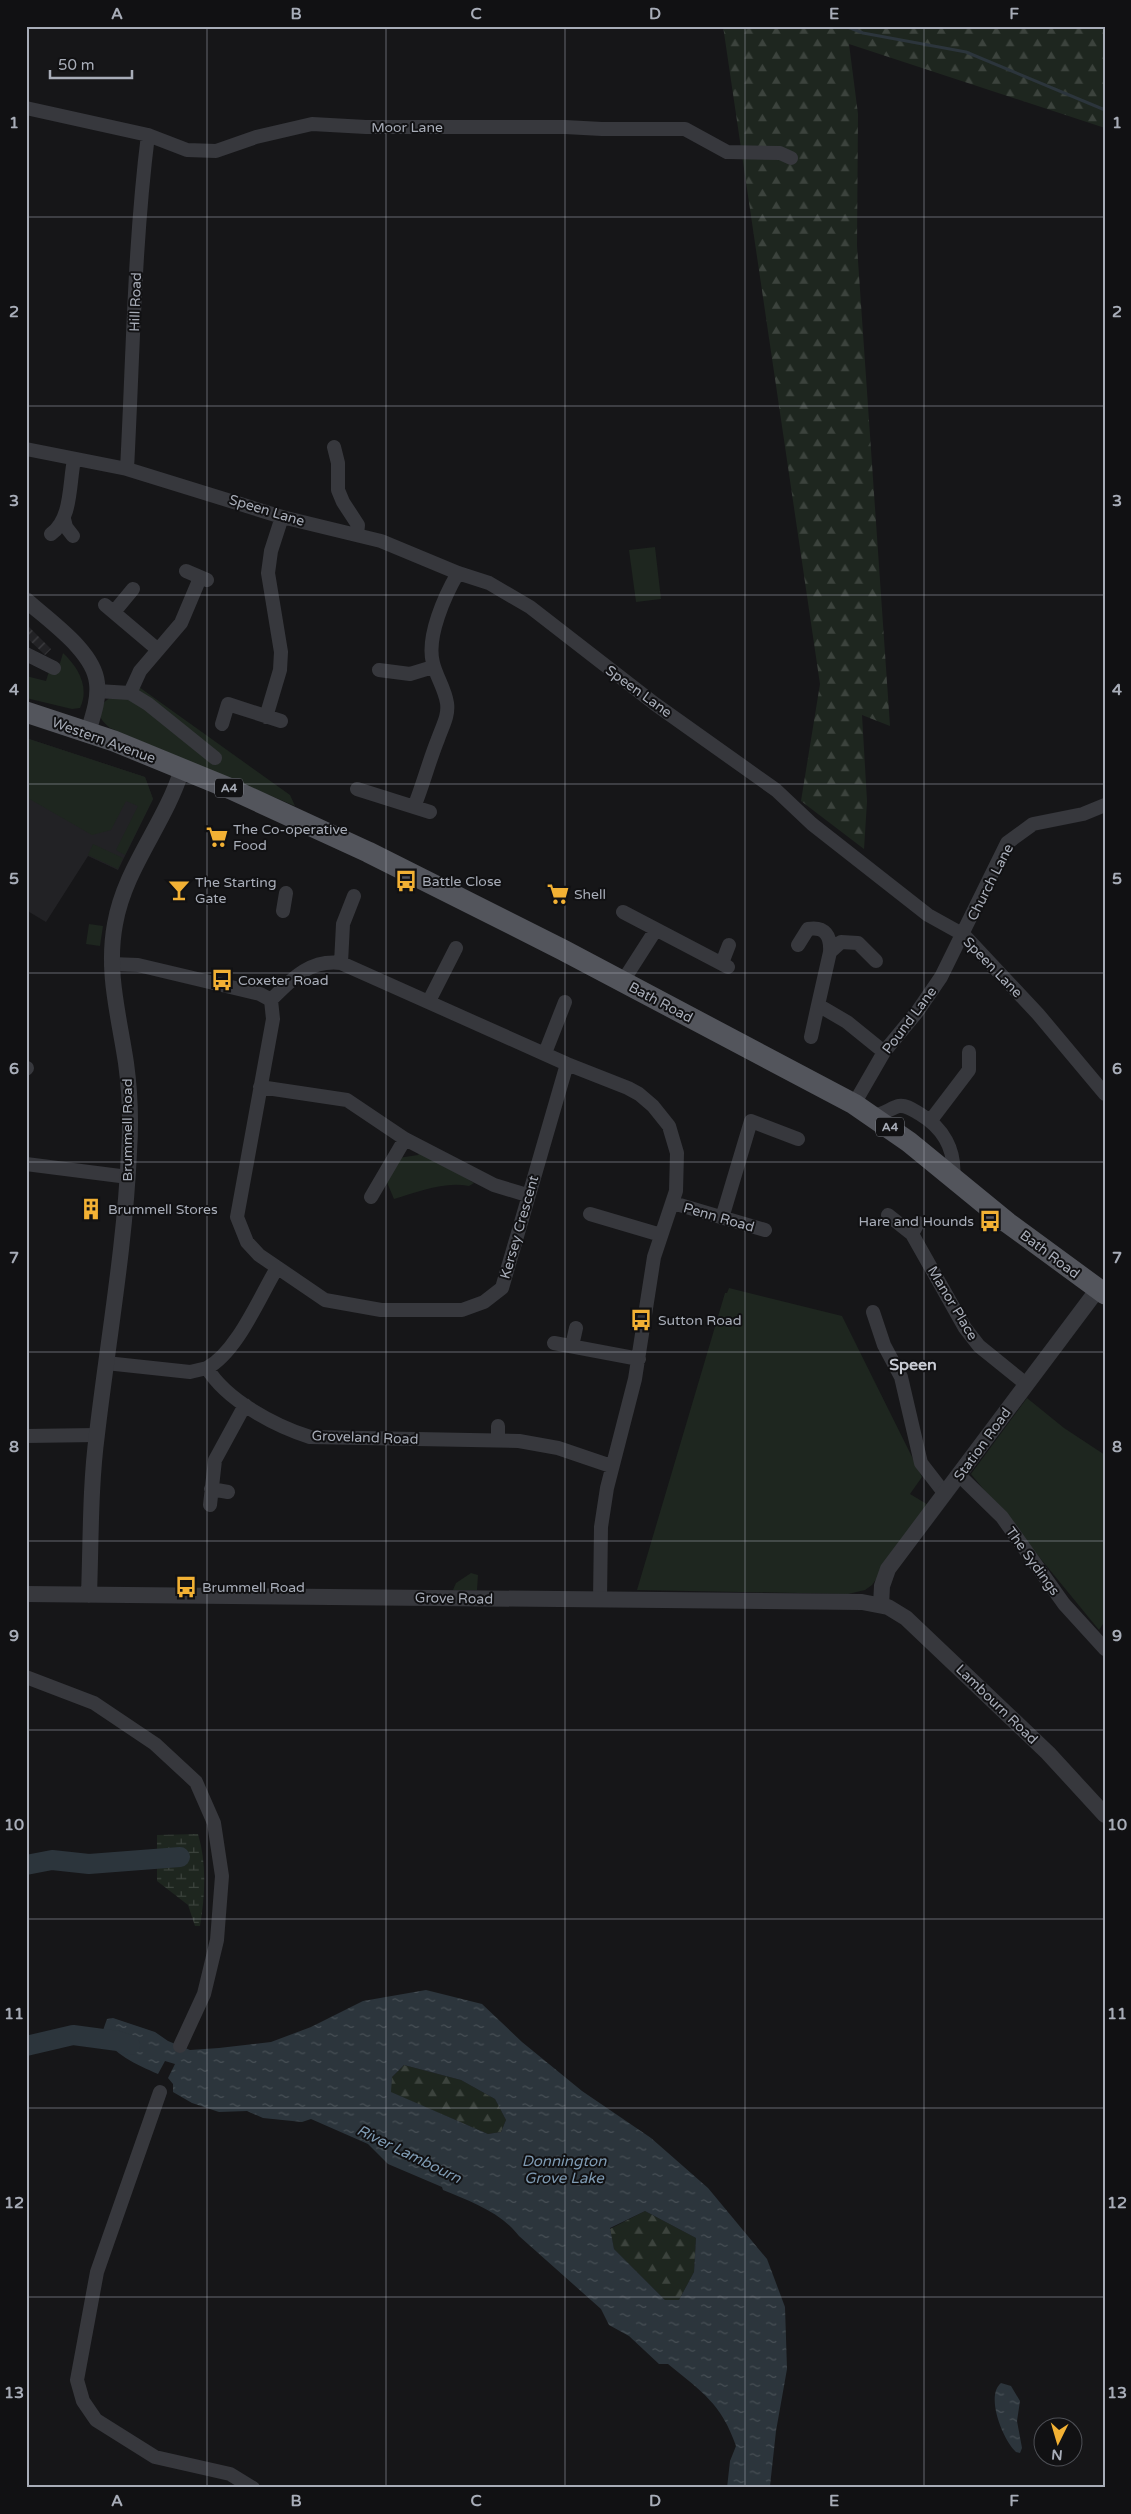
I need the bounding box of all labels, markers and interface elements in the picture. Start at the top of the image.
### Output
text: A [111,4,123,24]
text: B [290,4,302,24]
text: C [470,4,482,24]
text: D [649,4,661,24]
text: E [829,4,839,24]
text: F [1009,4,1019,24]
scale bar [50,48,132,80]
text: 50 m [58,56,95,74]
text: 1 [9,113,19,133]
text: 1 [1112,113,1122,133]
street label: Moor Lane [371,119,443,136]
street label: Hill Road [126,272,145,332]
text: 2 [9,302,19,322]
text: 2 [1112,302,1122,322]
text: 3 [9,491,19,511]
street label: Speen Lane [227,491,307,530]
text: 3 [1112,491,1122,511]
street label: Speen Lane [602,662,675,721]
text: 4 [9,680,19,700]
text: 4 [1112,680,1122,700]
street label: Western Avenue [50,714,158,767]
road number: A4 [215,778,243,798]
place label: The Co-operative Food [233,821,348,854]
supermarket icon: The Co-operative Food [204,824,230,850]
street label: Church Lane [964,841,1017,923]
bus stop icon: Battle Close [393,868,419,894]
text: 5 [9,869,19,889]
text: 5 [1112,869,1122,889]
place label: Battle Close [422,873,502,890]
place label: The Starting Gate [195,874,277,907]
bar icon: The Starting Gate [166,877,192,903]
supermarket icon: Shell [545,881,571,907]
place label: Shell [574,886,606,903]
street label: Speen Lane [960,933,1026,1001]
bus stop icon: Coxeter Road [209,967,235,993]
place label: Coxeter Road [238,972,329,989]
street label: Bath Road [626,978,696,1026]
street label: Pound Lane [879,983,940,1057]
text: 6 [9,1059,19,1079]
text: 6 [1112,1059,1122,1079]
street label: Brummell Road [119,1079,136,1181]
road number: A4 [876,1118,904,1136]
street label: Kersey Crescent [497,1173,543,1281]
building icon: Brummell Stores [78,1196,104,1222]
street label: Penn Road [681,1199,756,1236]
place label: Brummell Stores [108,1201,218,1218]
bus stop icon: Hare and Hounds [977,1208,1003,1234]
place label: Hare and Hounds [858,1213,974,1230]
street label: Bath Road [1017,1227,1083,1282]
text: 7 [9,1248,19,1268]
text: 7 [1112,1248,1122,1268]
street label: Manor Place [924,1263,981,1343]
bus stop icon: Sutton Road [628,1307,654,1333]
place label: Sutton Road [658,1312,741,1329]
district label: Speen [889,1355,937,1375]
street label: Station Road [950,1404,1015,1484]
street label: Groveland Road [311,1427,419,1448]
text: 8 [9,1437,19,1457]
text: 8 [1112,1437,1122,1457]
street label: The Sydings [1002,1524,1063,1599]
bus stop icon: Brummell Road [173,1574,199,1600]
place label: Brummell Road [202,1579,305,1596]
street label: Grove Road [415,1589,493,1608]
text: 9 [9,1626,19,1646]
text: 9 [1112,1626,1122,1646]
street label: Lambourn Road [952,1661,1041,1748]
text: 10 [4,1815,24,1835]
text: 10 [1107,1815,1127,1835]
text: 11 [4,2004,24,2024]
text: 11 [1107,2004,1127,2024]
water label: River Lambourn [354,2121,465,2187]
water label: Donnington Grove Lake [522,2152,607,2187]
text: 12 [4,2193,24,2213]
text: 12 [1107,2193,1127,2213]
text: 13 [4,2383,24,2403]
text: 13 [1107,2383,1127,2403]
north arrow [1034,2416,1084,2466]
text: N [1051,2445,1063,2463]
text: A [111,2491,123,2511]
text: B [290,2491,302,2511]
text: C [470,2491,482,2511]
text: D [649,2491,661,2511]
text: E [829,2491,839,2511]
text: F [1009,2491,1019,2511]

